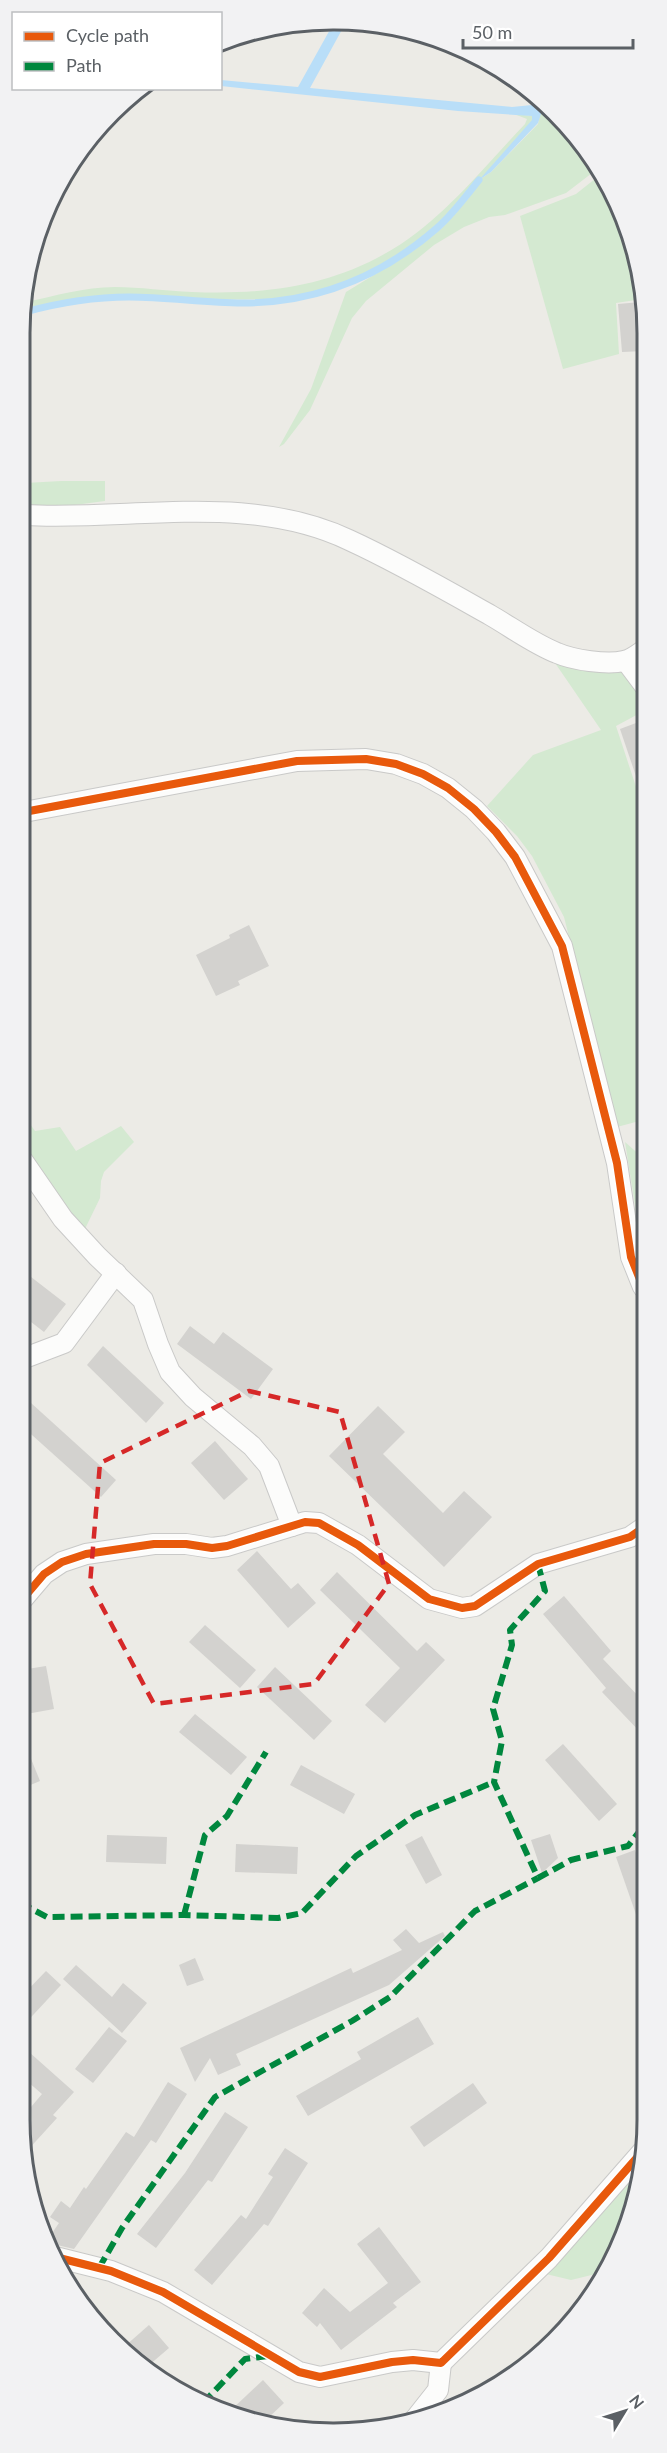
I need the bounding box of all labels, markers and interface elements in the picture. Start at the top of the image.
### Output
legend [12,12,222,90]
scale bar [463,12,632,50]
text: 50 m [472,21,512,43]
text: Cycle path [66,24,149,46]
text: Path [66,54,102,76]
north arrow [595,2381,655,2441]
text: N [626,2391,648,2412]

